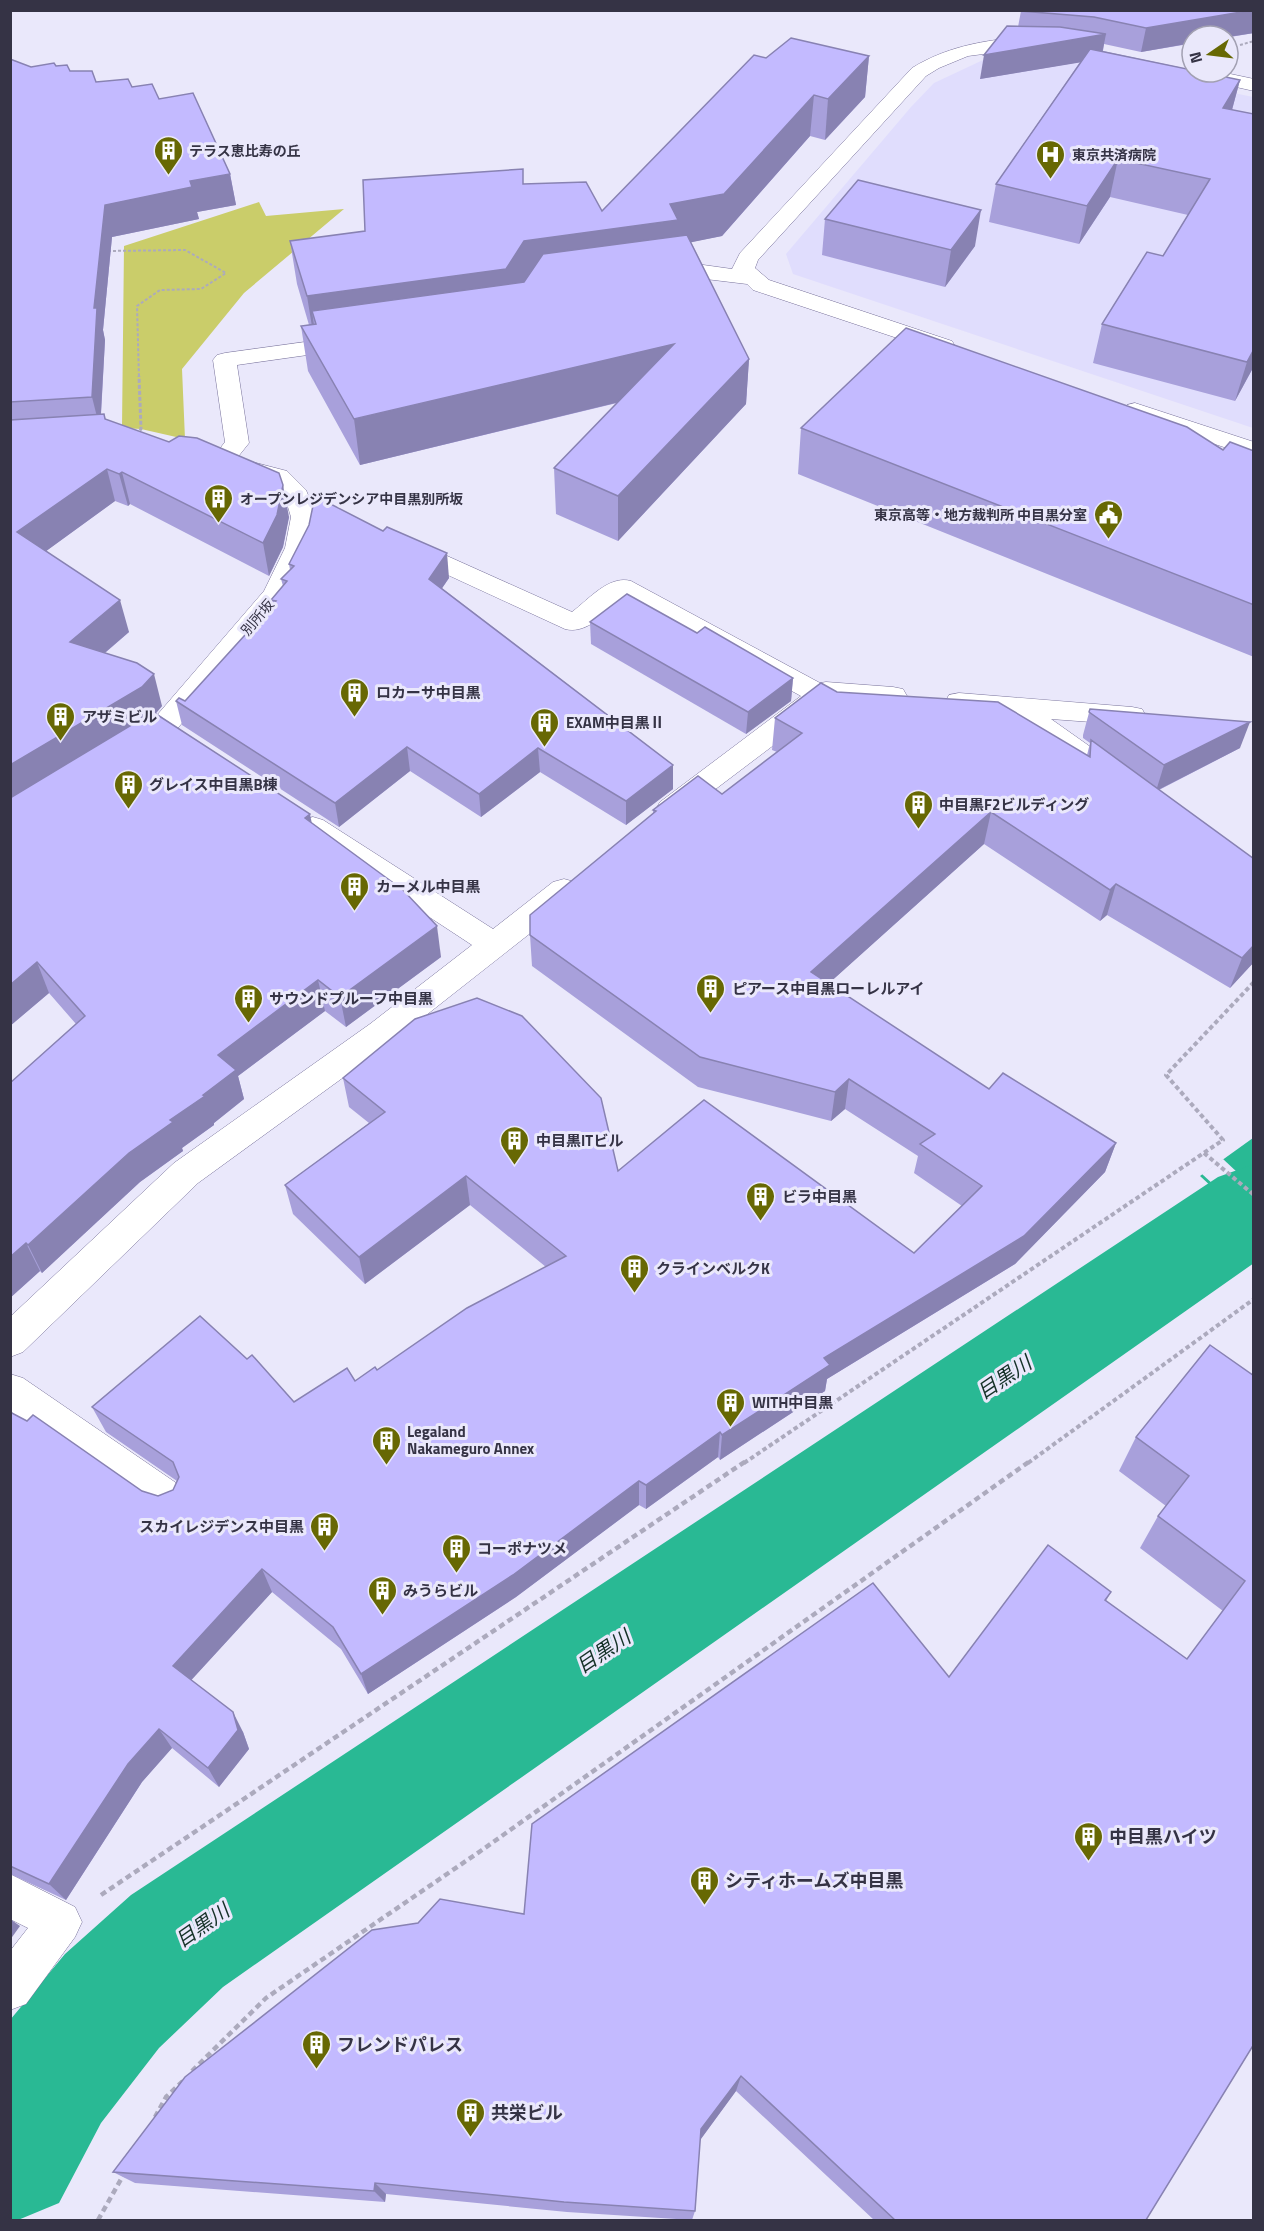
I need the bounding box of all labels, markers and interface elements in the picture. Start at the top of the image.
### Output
north arrow [1180,24,1240,84]
text: N [1182,49,1208,66]
building icon: テラス恵比寿の丘 [152,134,184,176]
hospital icon: 東京共済病院 [1035,138,1067,180]
place label: テラス恵比寿の丘 [189,140,301,161]
place label: 東京共済病院 [1072,144,1156,165]
building icon: オープンレジデンシア中目黒別所坂 [203,482,235,524]
place label: オープンレジデンシア中目黒別所坂 [240,488,463,509]
public building icon: 東京高等・地方裁判所 中目黒分室 [1092,498,1124,540]
place label: 東京高等・地方裁判所 中目黒分室 [874,504,1087,525]
street label: 別所坂 [235,594,279,640]
building icon: ロカーサ中目黒 [339,676,371,718]
place label: ロカーサ中目黒 [376,681,481,704]
building icon: アザミビル [45,700,77,742]
place label: アザミビル [82,705,157,728]
building icon: EXAM中目黒Ⅱ [529,706,561,748]
place label: EXAM中目黒Ⅱ [566,711,665,734]
building icon: グレイス中目黒B棟 [112,768,144,810]
place label: グレイス中目黒B棟 [149,773,278,796]
building icon: 中目黒F2ビルディング [902,788,934,830]
place label: 中目黒F2ビルディング [939,793,1089,816]
building icon: カーメル中目黒 [339,870,371,912]
place label: カーメル中目黒 [376,875,480,898]
building icon: ピアース中目黒ローレルアイ [695,972,727,1014]
place label: ピアース中目黒ローレルアイ [732,977,925,1000]
building icon: サウンドプルーフ中目黒 [232,982,264,1024]
place label: サウンドプルーフ中目黒 [269,987,433,1010]
building icon: 中目黒ITビル [499,1124,531,1166]
place label: 中目黒ITビル [536,1129,623,1152]
building icon: ビラ中目黒 [745,1180,777,1222]
place label: ビラ中目黒 [782,1185,857,1208]
building icon: クラインベルクK [619,1252,651,1294]
place label: クラインベルクK [656,1257,770,1280]
water label: 目黒川 [970,1346,1039,1407]
building icon: WITH中目黒 [715,1386,747,1428]
place label: WITH中目黒 [752,1391,833,1414]
place label: Legaland Nakameguro Annex [407,1420,534,1460]
building icon: Legaland Nakameguro Annex [370,1424,402,1466]
building icon: スカイレジデンス中目黒 [309,1510,341,1552]
place label: スカイレジデンス中目黒 [139,1515,304,1538]
building icon: コーポナツメ [440,1532,472,1574]
place label: コーポナツメ [477,1537,567,1560]
building icon: みうらビル [366,1574,398,1616]
place label: みうらビル [403,1579,478,1602]
water label: 目黒川 [569,1620,638,1681]
building icon: 中目黒ハイツ [1072,1820,1104,1862]
place label: 中目黒ハイツ [1109,1823,1217,1850]
building icon: シティホームズ中目黒 [688,1864,720,1906]
place label: シティホームズ中目黒 [725,1867,903,1894]
water label: 目黒川 [169,1894,237,1955]
building icon: フレンドパレス [300,2028,332,2070]
place label: フレンドパレス [337,2031,463,2058]
building icon: 共栄ビル [454,2096,486,2138]
place label: 共栄ビル [491,2099,563,2126]

